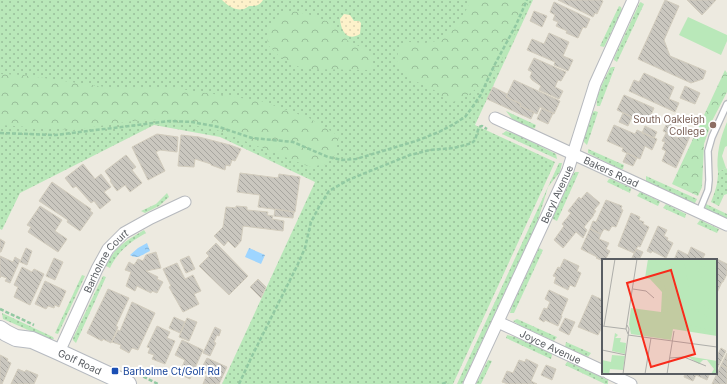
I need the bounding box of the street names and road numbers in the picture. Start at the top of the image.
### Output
street label: Bakers Road [582,154,641,189]
street label: Beryl Avenue [538,164,575,225]
street label: Barholme Court [81,226,131,295]
street label: Joyce Avenue [518,327,583,366]
street label: Golf Road [56,346,103,377]

